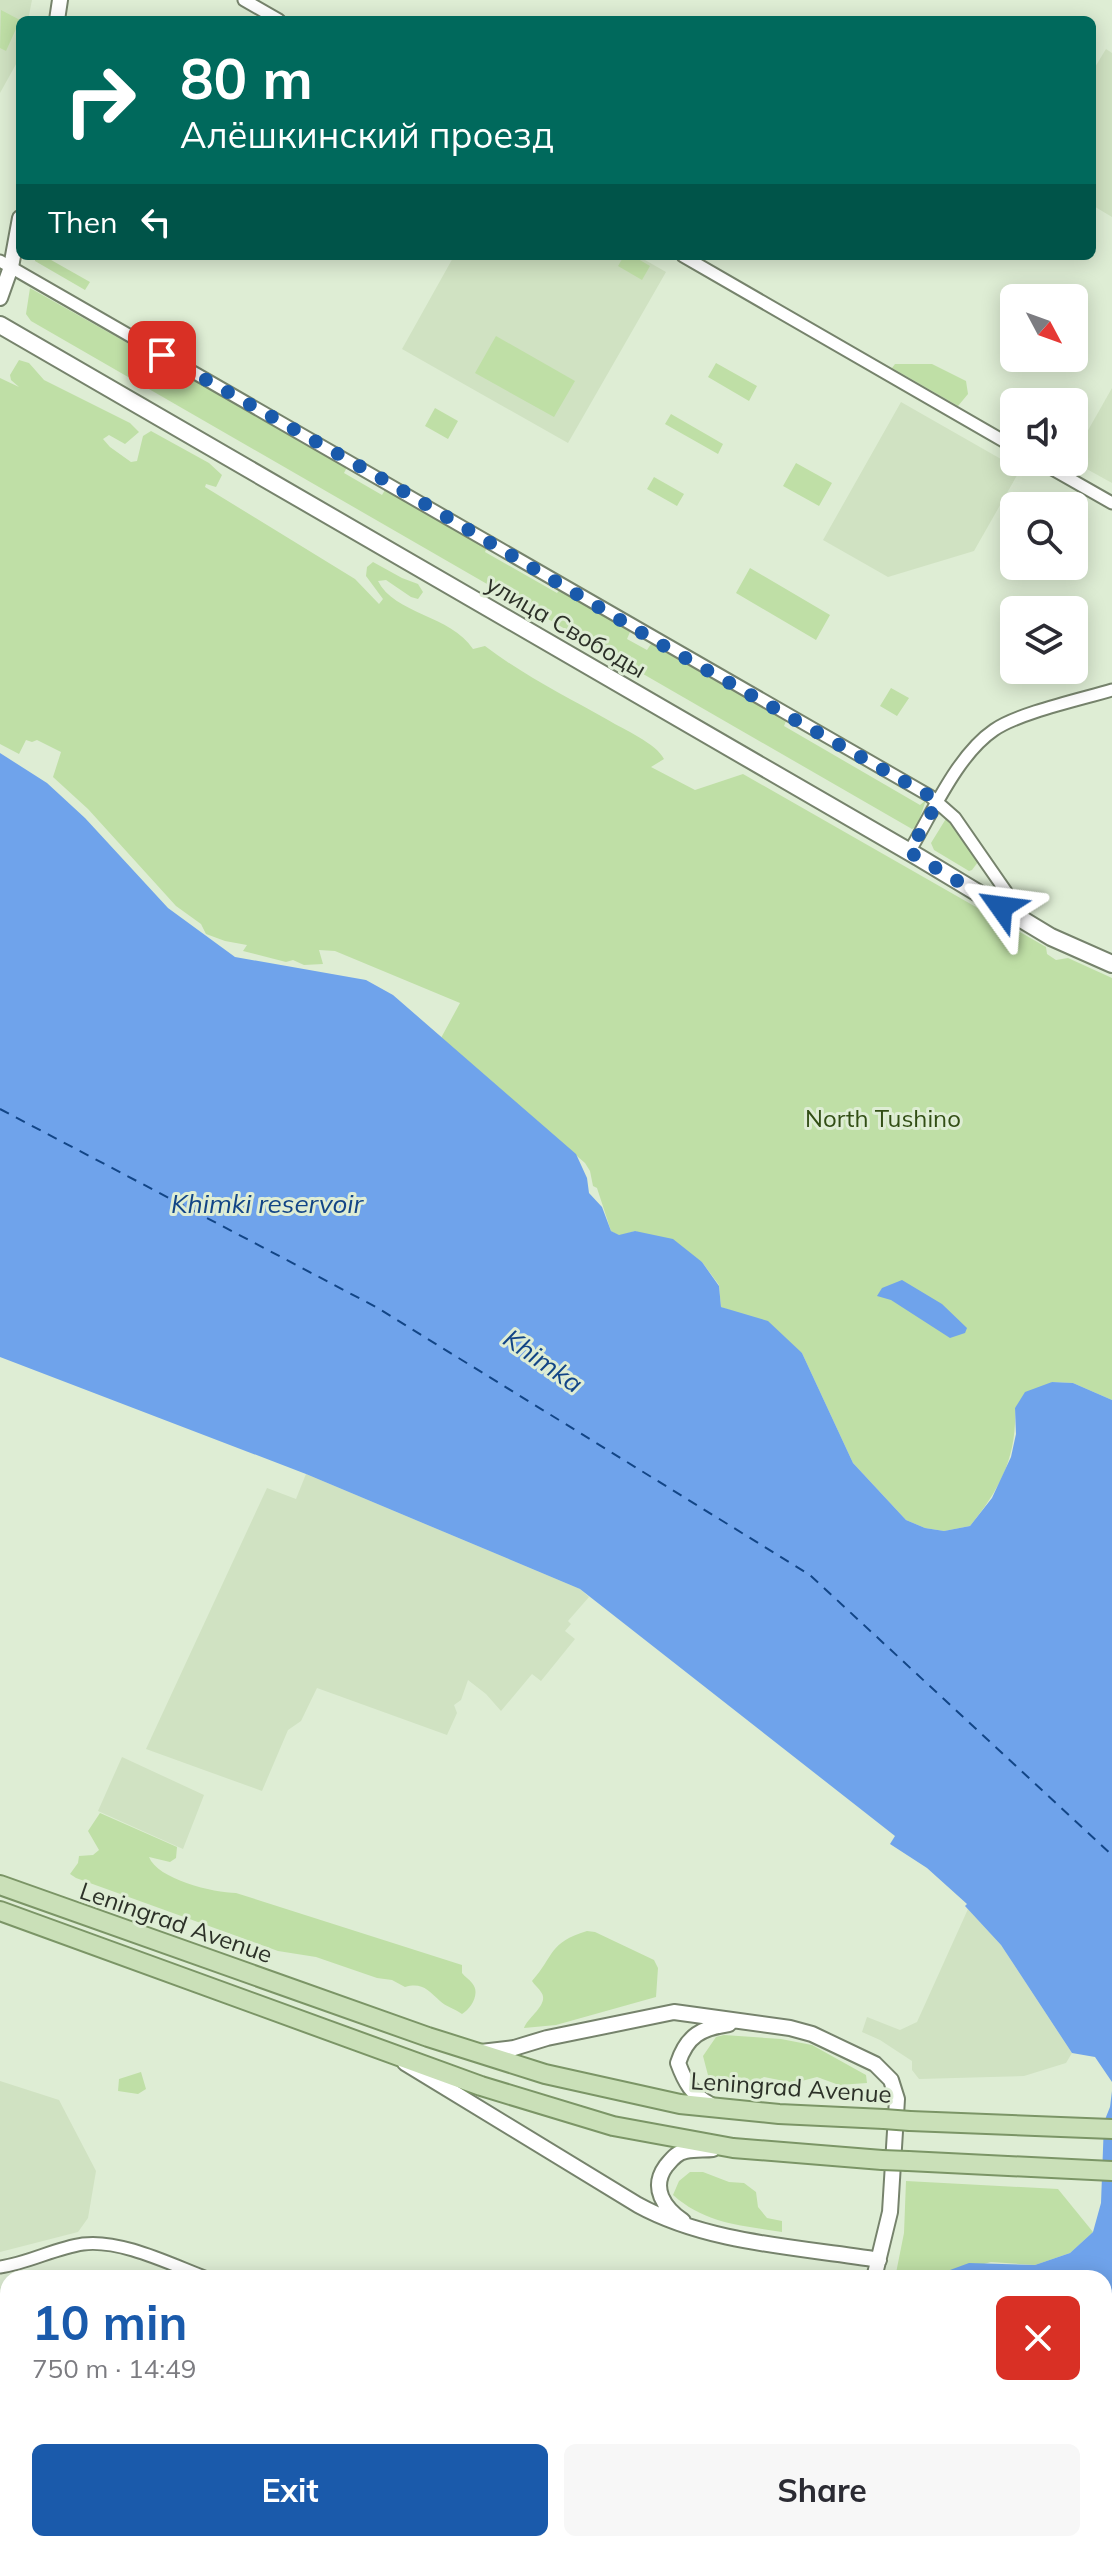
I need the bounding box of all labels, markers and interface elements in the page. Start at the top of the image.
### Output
text: 80 m [180,43,313,113]
icon: right [48,48,152,152]
text: Алёшкинский проезд [180,112,554,157]
icon: left [134,200,178,244]
text: Then [48,203,118,241]
north arrow [1000,284,1088,372]
map controls [1000,284,1088,684]
pin [128,321,196,389]
icon: arrive [140,333,184,377]
button: sound [1000,388,1088,476]
button: search [1000,492,1088,580]
street label: улица Свободы [481,568,652,684]
button: layers [1000,596,1088,684]
position arrow [959,865,1043,949]
park label: North Tushino [805,1103,961,1133]
water label: Khimki reservoir [171,1187,364,1220]
water label: Khimka [497,1321,589,1400]
street label: Leningrad Avenue [76,1875,277,1969]
street label: Leningrad Avenue [689,2065,893,2109]
text: 10 min [32,2292,187,2352]
button: close [996,2296,1080,2380]
text: 750 m · 14:49 [32,2352,196,2385]
button: Exit [32,2444,548,2536]
button: Share [564,2444,1080,2536]

